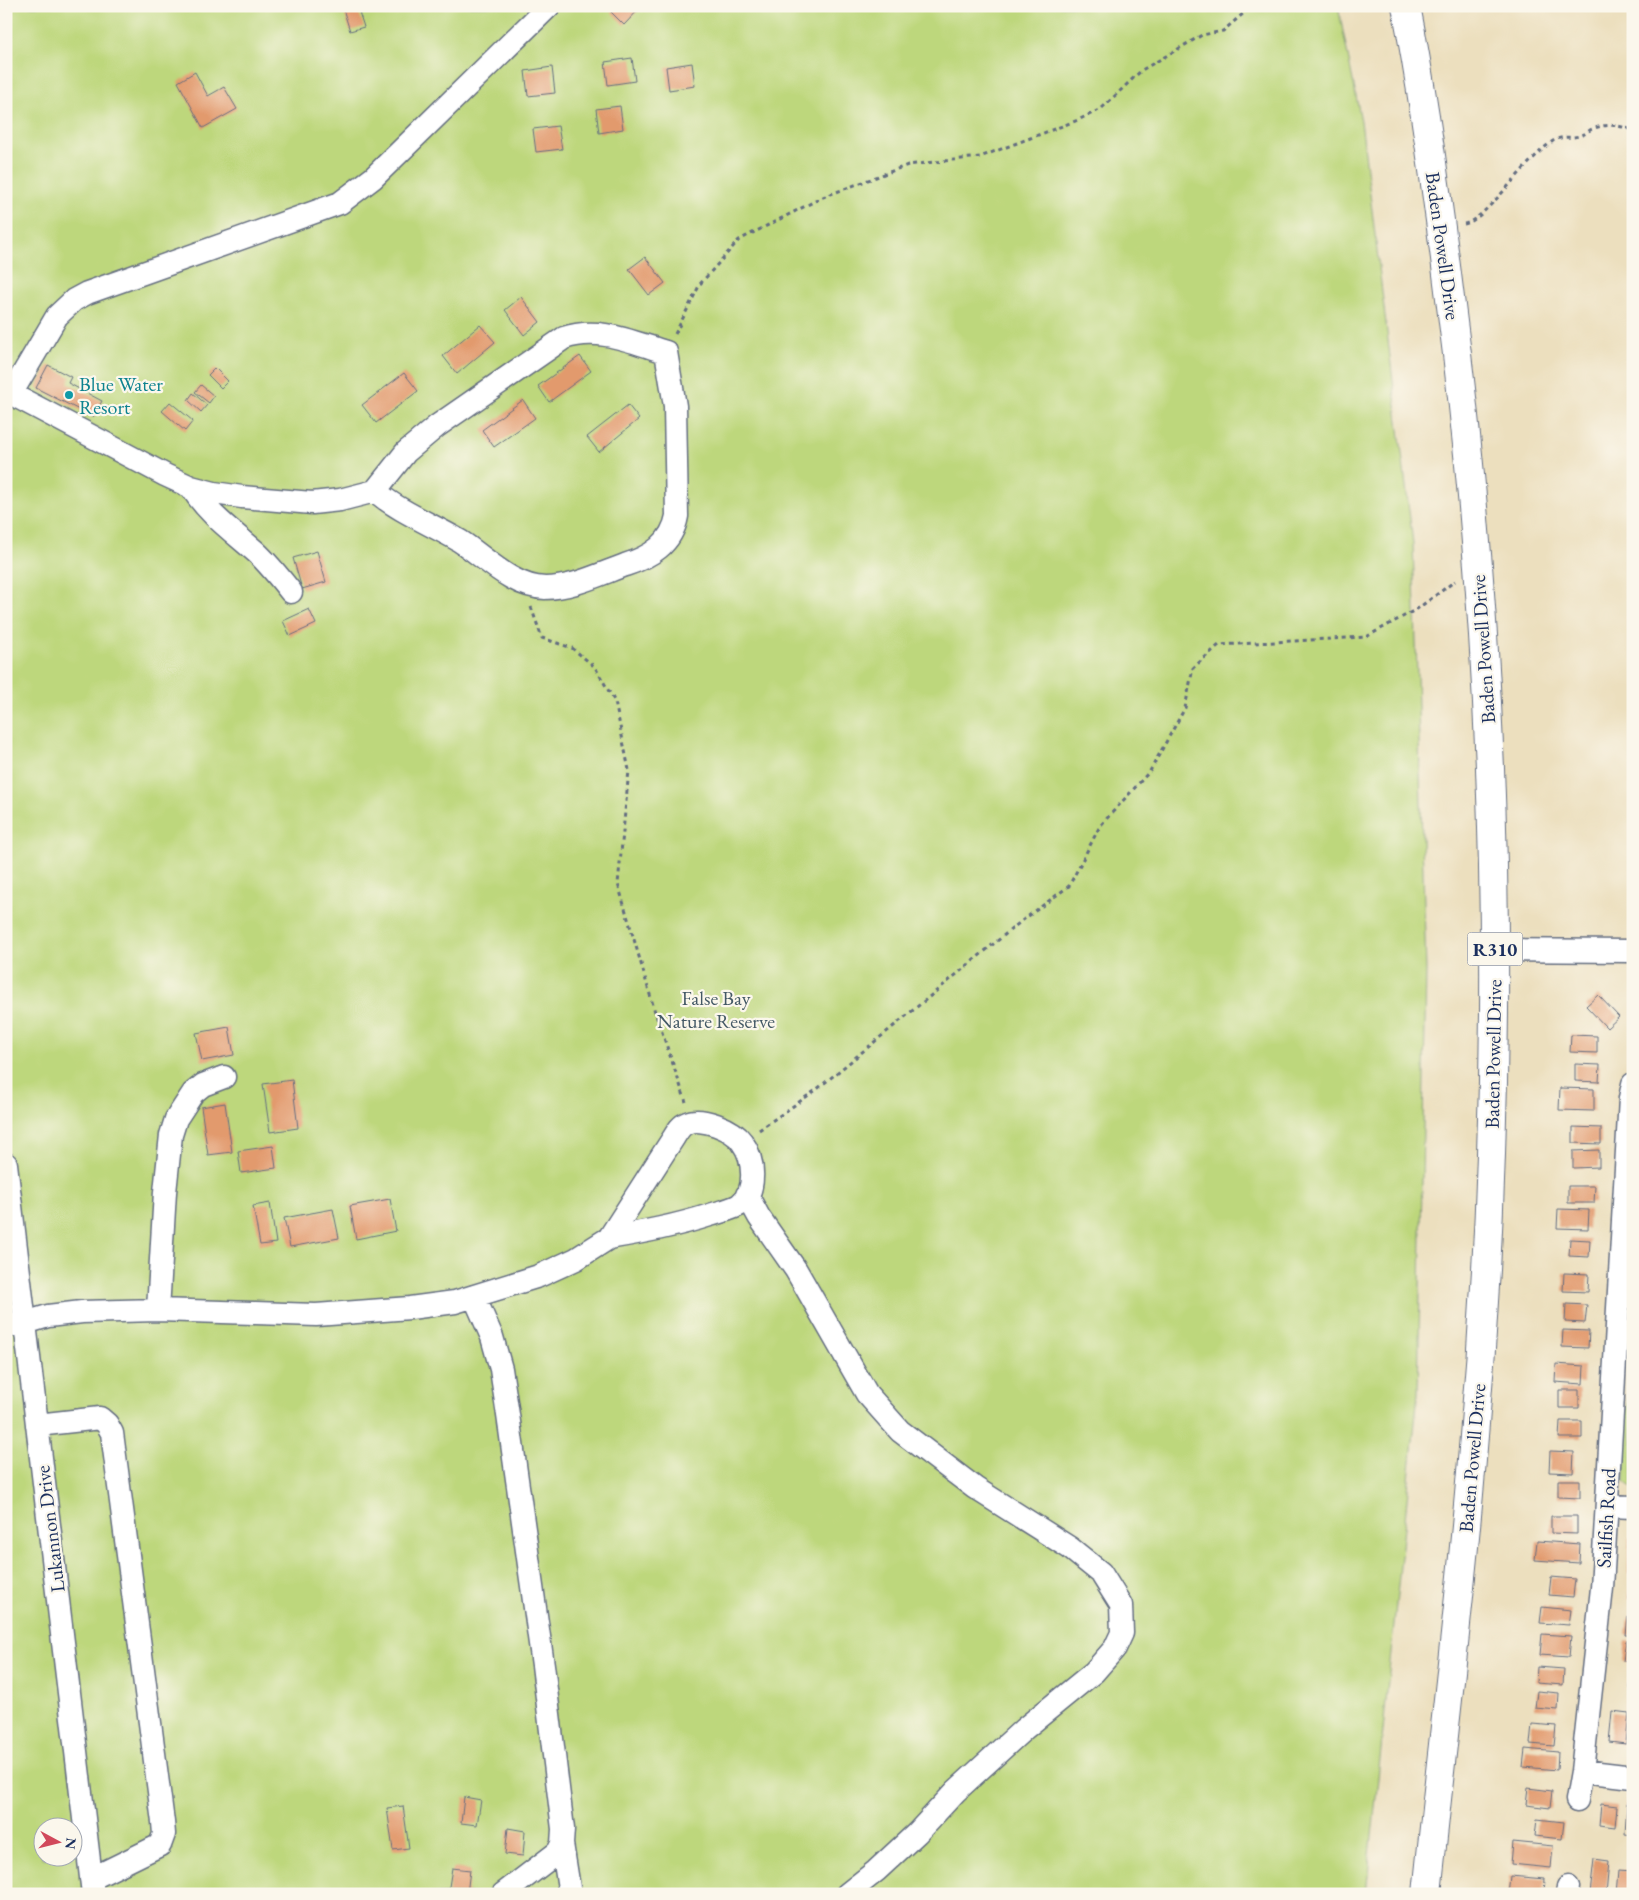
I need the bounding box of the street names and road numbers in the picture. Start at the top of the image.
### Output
street label: Baden Powell Drive [1420,170,1466,322]
street label: Baden Powell Drive [1465,574,1501,724]
road number: R310 [1468,932,1522,966]
street label: Baden Powell Drive [1479,979,1507,1129]
street label: Baden Powell Drive [1453,1382,1491,1533]
street label: Lukannon Drive [29,1464,71,1594]
street label: Sailfish Road [1590,1467,1622,1569]

